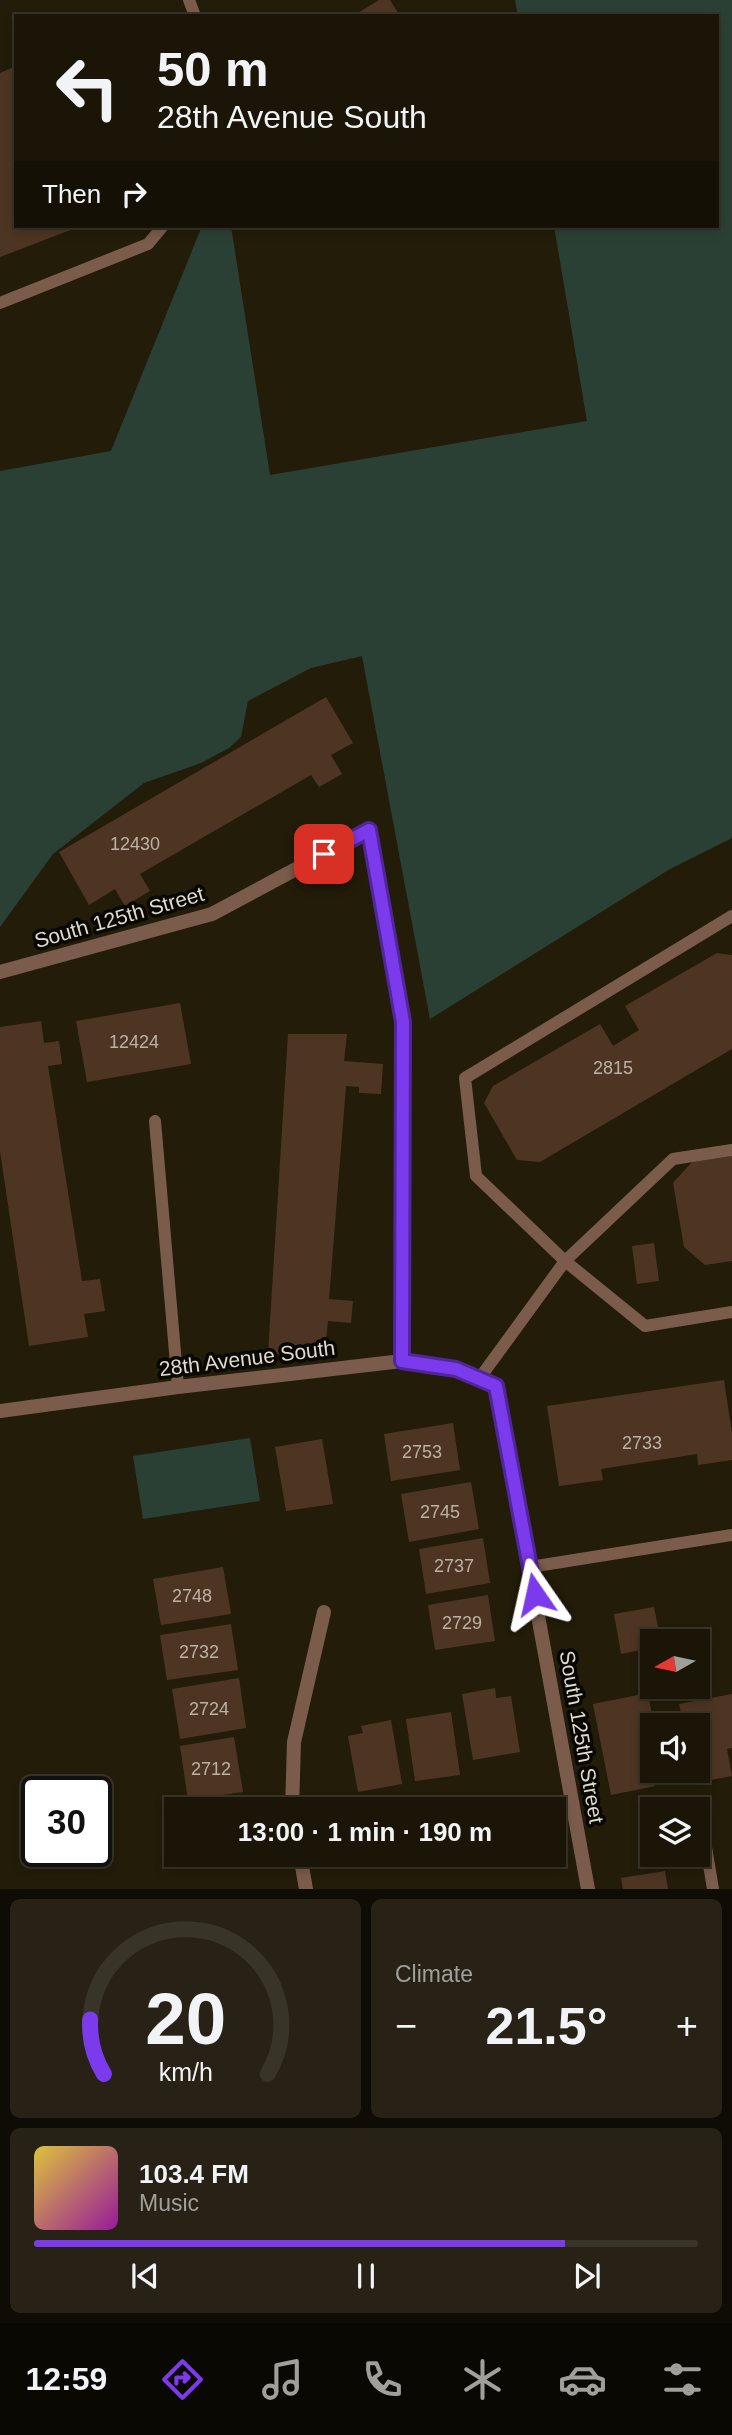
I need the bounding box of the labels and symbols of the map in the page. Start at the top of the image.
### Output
pin [294,824,354,884]
house number: 12430 [110,834,160,854]
street label: South 125th Street [32,882,206,952]
house number: 12424 [109,1032,159,1052]
house number: 2815 [593,1058,633,1078]
street label: 28th Avenue South [158,1336,336,1380]
house number: 2733 [622,1433,662,1453]
house number: 2753 [402,1442,442,1462]
house number: 2745 [420,1502,460,1522]
house number: 2737 [434,1556,474,1576]
position arrow [498,1557,572,1631]
house number: 2748 [172,1586,212,1606]
house number: 2729 [442,1613,482,1633]
north arrow [640,1629,710,1699]
house number: 2732 [179,1642,219,1662]
street label: South 125th Street [555,1649,609,1825]
house number: 2724 [189,1699,229,1719]
house number: 2712 [191,1759,231,1779]
speed limit sign: 30 [21,1776,112,1867]

